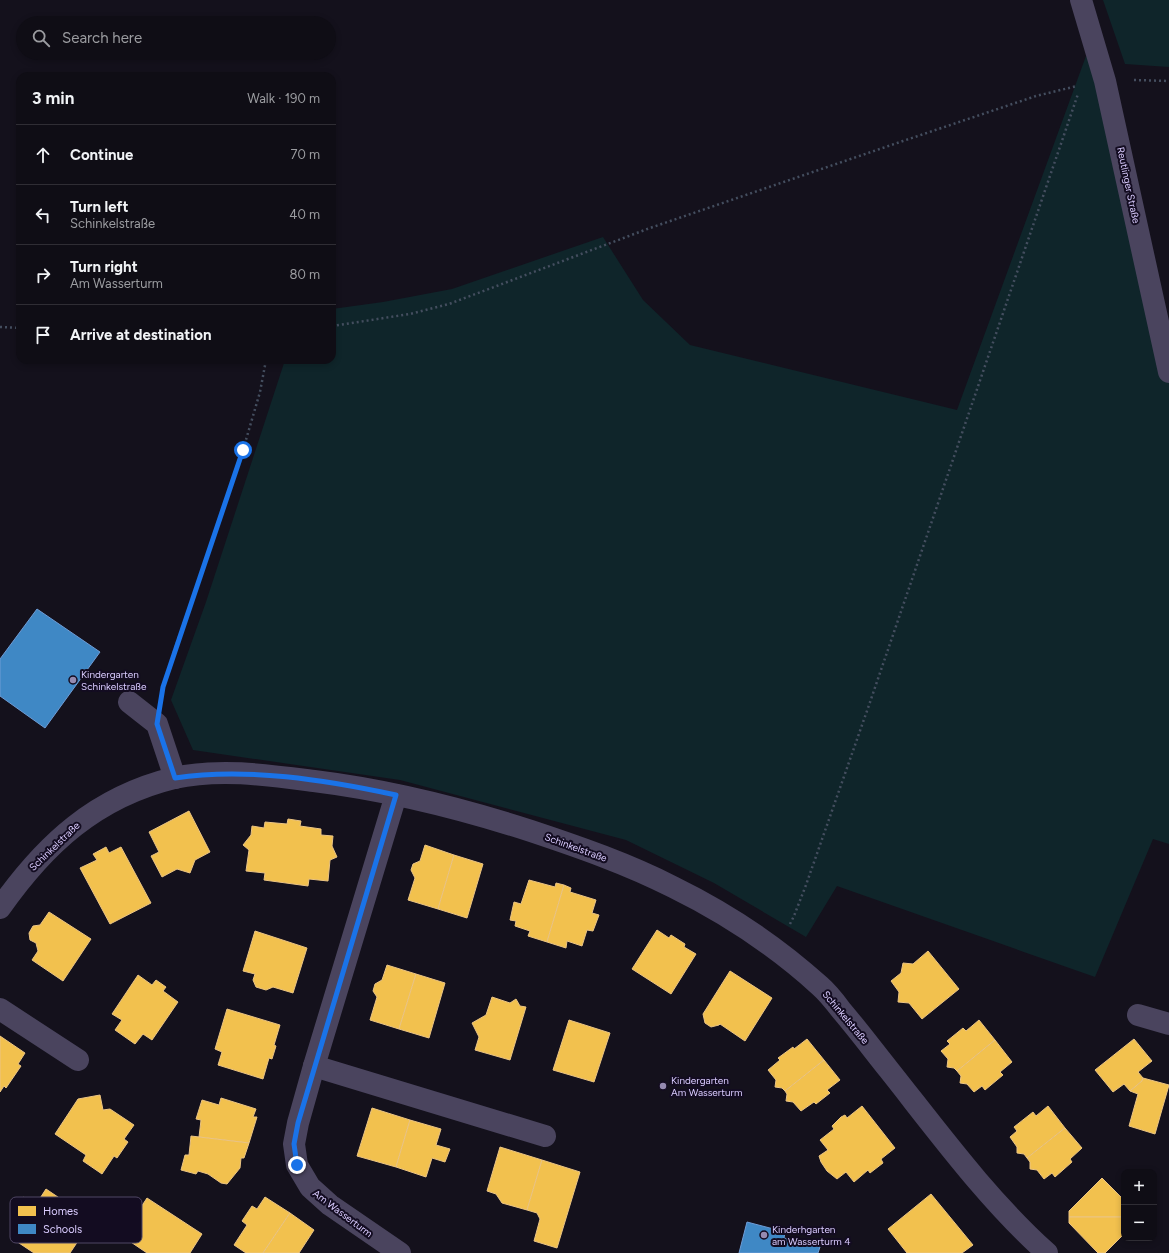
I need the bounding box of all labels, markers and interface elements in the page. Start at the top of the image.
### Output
search box [16,16,336,60]
icon: search [30,27,52,49]
text: Search here [62,29,142,47]
text: 3 min [32,88,74,108]
text: Walk · 190 m [247,91,320,106]
icon: ahead [32,144,54,166]
text: Continue [70,146,133,164]
street label: Reutlinger Straße [1114,146,1143,225]
text: 70 m [290,147,320,162]
text: Turn left [70,198,128,216]
icon: left [32,204,54,226]
text: 40 m [289,207,320,222]
text: Schinkelstraße [70,216,155,231]
text: Turn right [70,258,138,276]
icon: right [32,264,54,286]
text: 80 m [289,267,320,282]
text: Am Wasserturm [70,276,163,291]
icon: arrive [32,324,54,346]
text: Arrive at destination [70,326,211,344]
route start [234,441,252,459]
place label: Kindergarten Schinkelstraße [81,668,147,693]
marker: Kindergarten Schinkelstraße [68,675,78,685]
street label: Schinkelstraße [26,819,83,874]
street label: Schinkelstraße [543,830,609,865]
street label: Schinkelstraße [820,988,872,1047]
place label: Kindergarten Am Wasserturm [671,1074,742,1099]
marker: Kindergarten Am Wasserturm [658,1081,668,1091]
route end [288,1156,306,1174]
map controls [1121,1169,1157,1241]
button: + [1121,1169,1157,1205]
street label: Am Wasserturm [310,1187,375,1240]
legend [10,1197,142,1243]
text: Homes [43,1205,78,1218]
button: − [1121,1205,1157,1241]
text: Schools [43,1223,82,1236]
place label: Kinderhgarten am Wasserturm 4 [772,1223,850,1248]
marker: Kinderhgarten am Wasserturm 4 [759,1230,769,1240]

